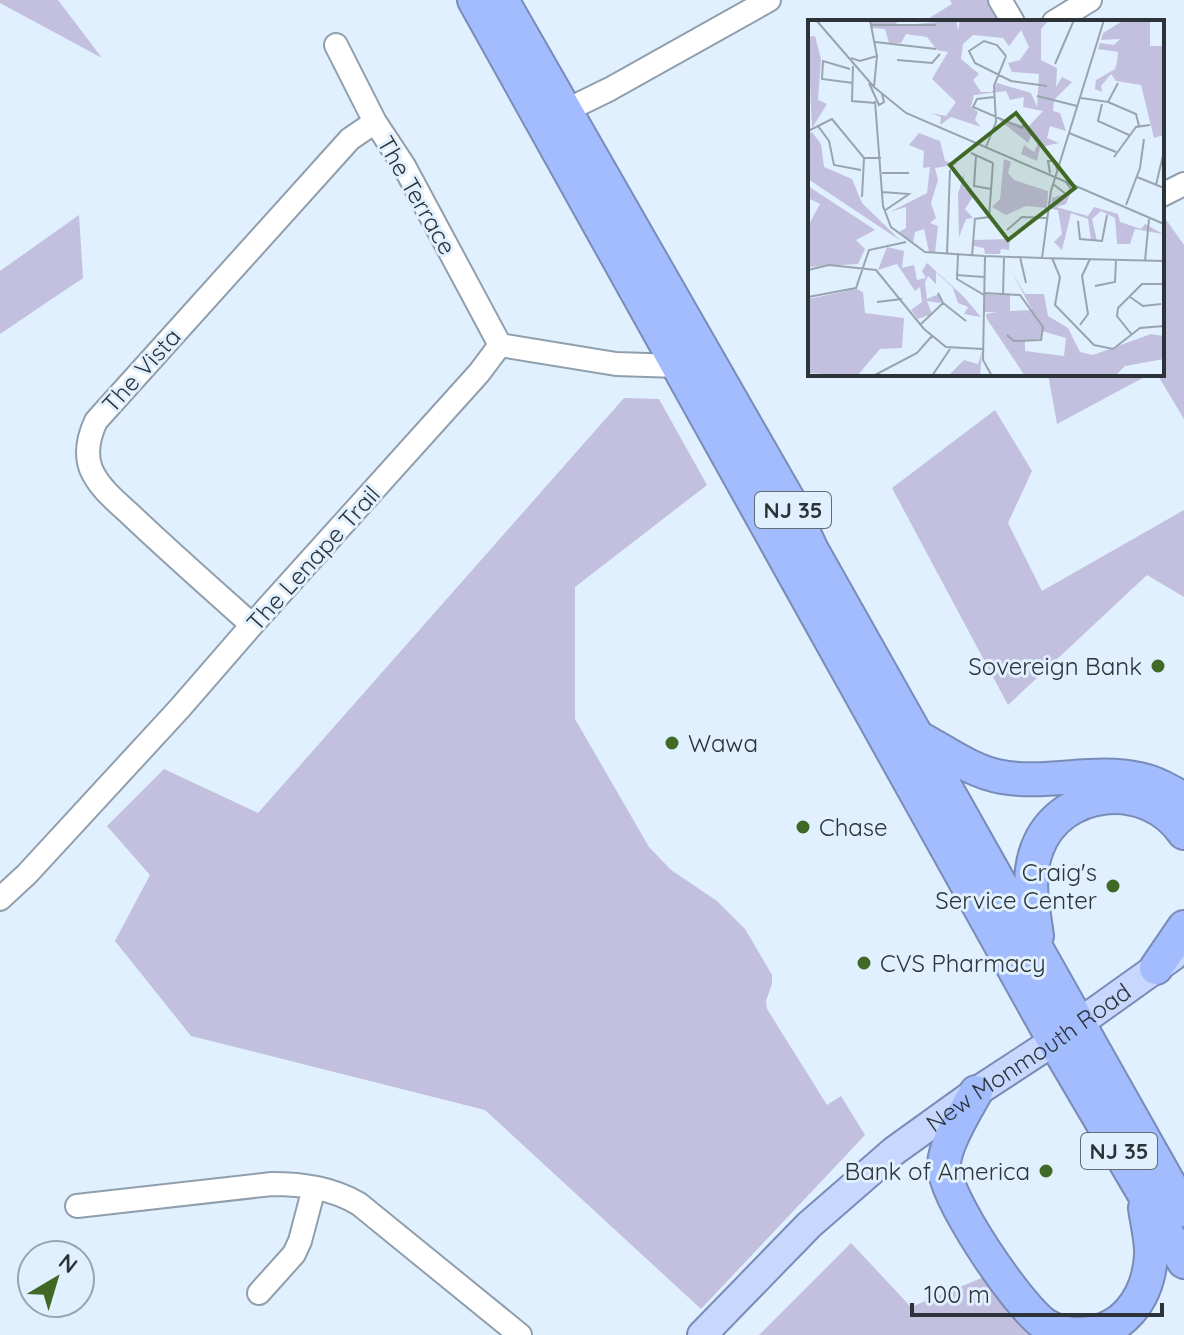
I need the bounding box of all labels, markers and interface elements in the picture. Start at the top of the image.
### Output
inset map [808,20,1164,376]
street label: The Terrace [371,130,463,260]
street label: The Vista [95,322,187,418]
street label: The Lenape Trail [240,479,386,637]
road number: NJ 35 [755,492,831,528]
place label: Sovereign Bank [968,651,1142,681]
marker: Sovereign Bank [1149,657,1167,675]
place label: Wawa [688,728,758,758]
marker: Wawa [663,734,681,752]
place label: Chase [819,812,888,842]
marker: Chase [794,818,812,836]
place label: Craig's Service Center [935,857,1097,915]
marker: Craig's Service Center [1104,877,1122,895]
place label: CVS Pharmacy [880,948,1046,978]
marker: CVS Pharmacy [855,954,873,972]
street label: New Monmouth Road [920,976,1136,1138]
road number: NJ 35 [1081,1133,1157,1169]
place label: Bank of America [845,1156,1030,1186]
marker: Bank of America [1037,1162,1055,1180]
north arrow [16,1239,96,1319]
text: N [53,1247,83,1279]
scale bar [912,1267,1162,1317]
text: 100 m [924,1279,990,1309]

